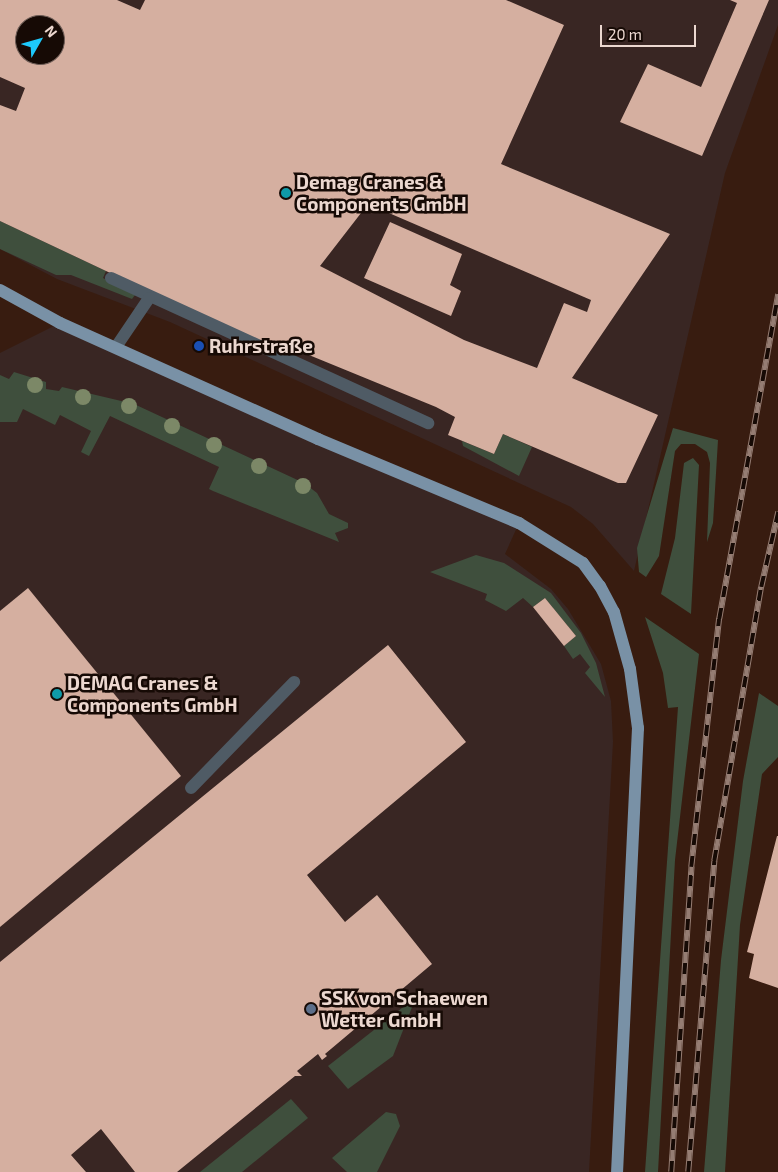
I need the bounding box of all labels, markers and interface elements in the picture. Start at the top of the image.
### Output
north arrow [15,15,65,65]
scale bar [603,15,699,47]
text: N [42,22,61,40]
text: 20 m [608,25,642,43]
place label: Demag Cranes & Components GmbH [296,171,467,215]
marker: Demag Cranes & Components GmbH [280,187,292,199]
place label: Ruhrstraße [209,335,313,357]
marker: Ruhrstraße [193,340,205,352]
place label: DEMAG Cranes & Components GmbH [67,672,238,716]
marker: DEMAG Cranes & Components GmbH [51,688,63,700]
place label: SSK von Schaewen Wetter GmbH [321,987,489,1031]
marker: SSK von Schaewen Wetter GmbH [305,1003,317,1015]

